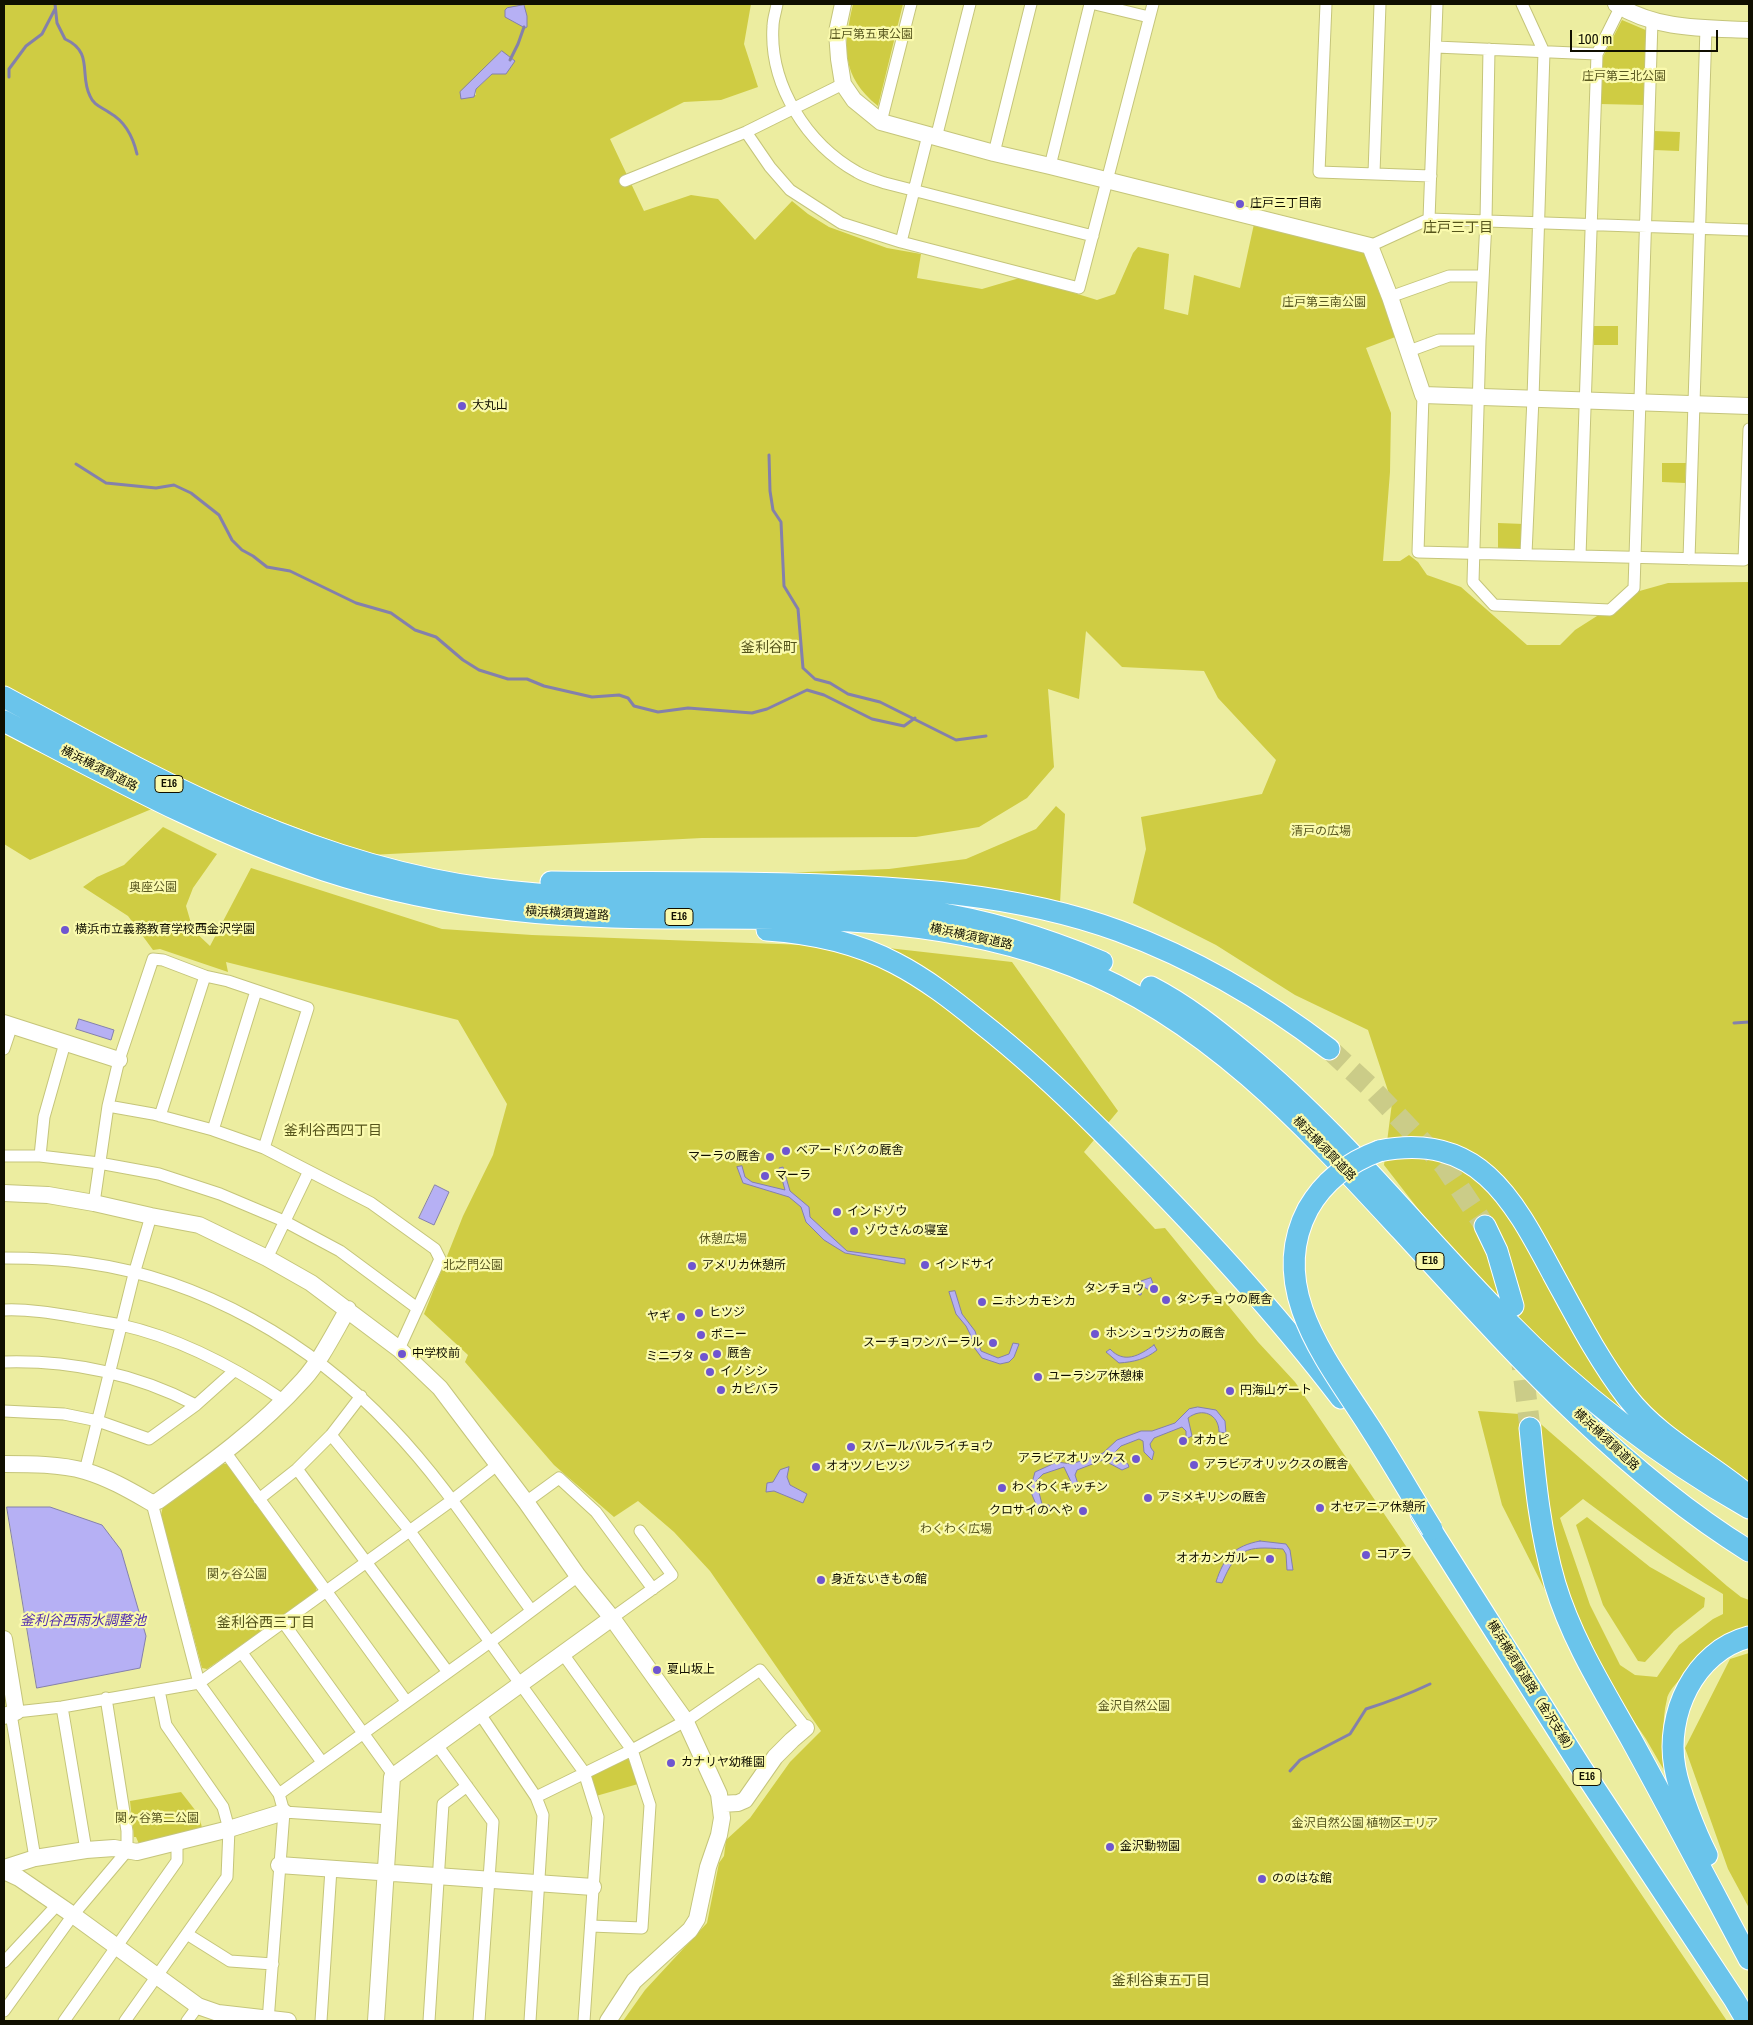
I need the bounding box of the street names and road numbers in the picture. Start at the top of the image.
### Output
street label: 横浜横須賀道路 [58,744,140,794]
road number: E16 [155,776,183,792]
street label: 横浜横須賀道路 [525,905,609,923]
road number: E16 [665,909,693,926]
street label: 横浜横須賀道路 [928,921,1014,953]
street label: 横浜横須賀道路 [1290,1114,1358,1184]
road number: E16 [1416,1252,1444,1270]
street label: 横浜横須賀道路 [1570,1406,1642,1474]
street label: 横浜横須賀道路（金沢支線） [1484,1618,1578,1758]
road number: E16 [1573,1768,1601,1785]

